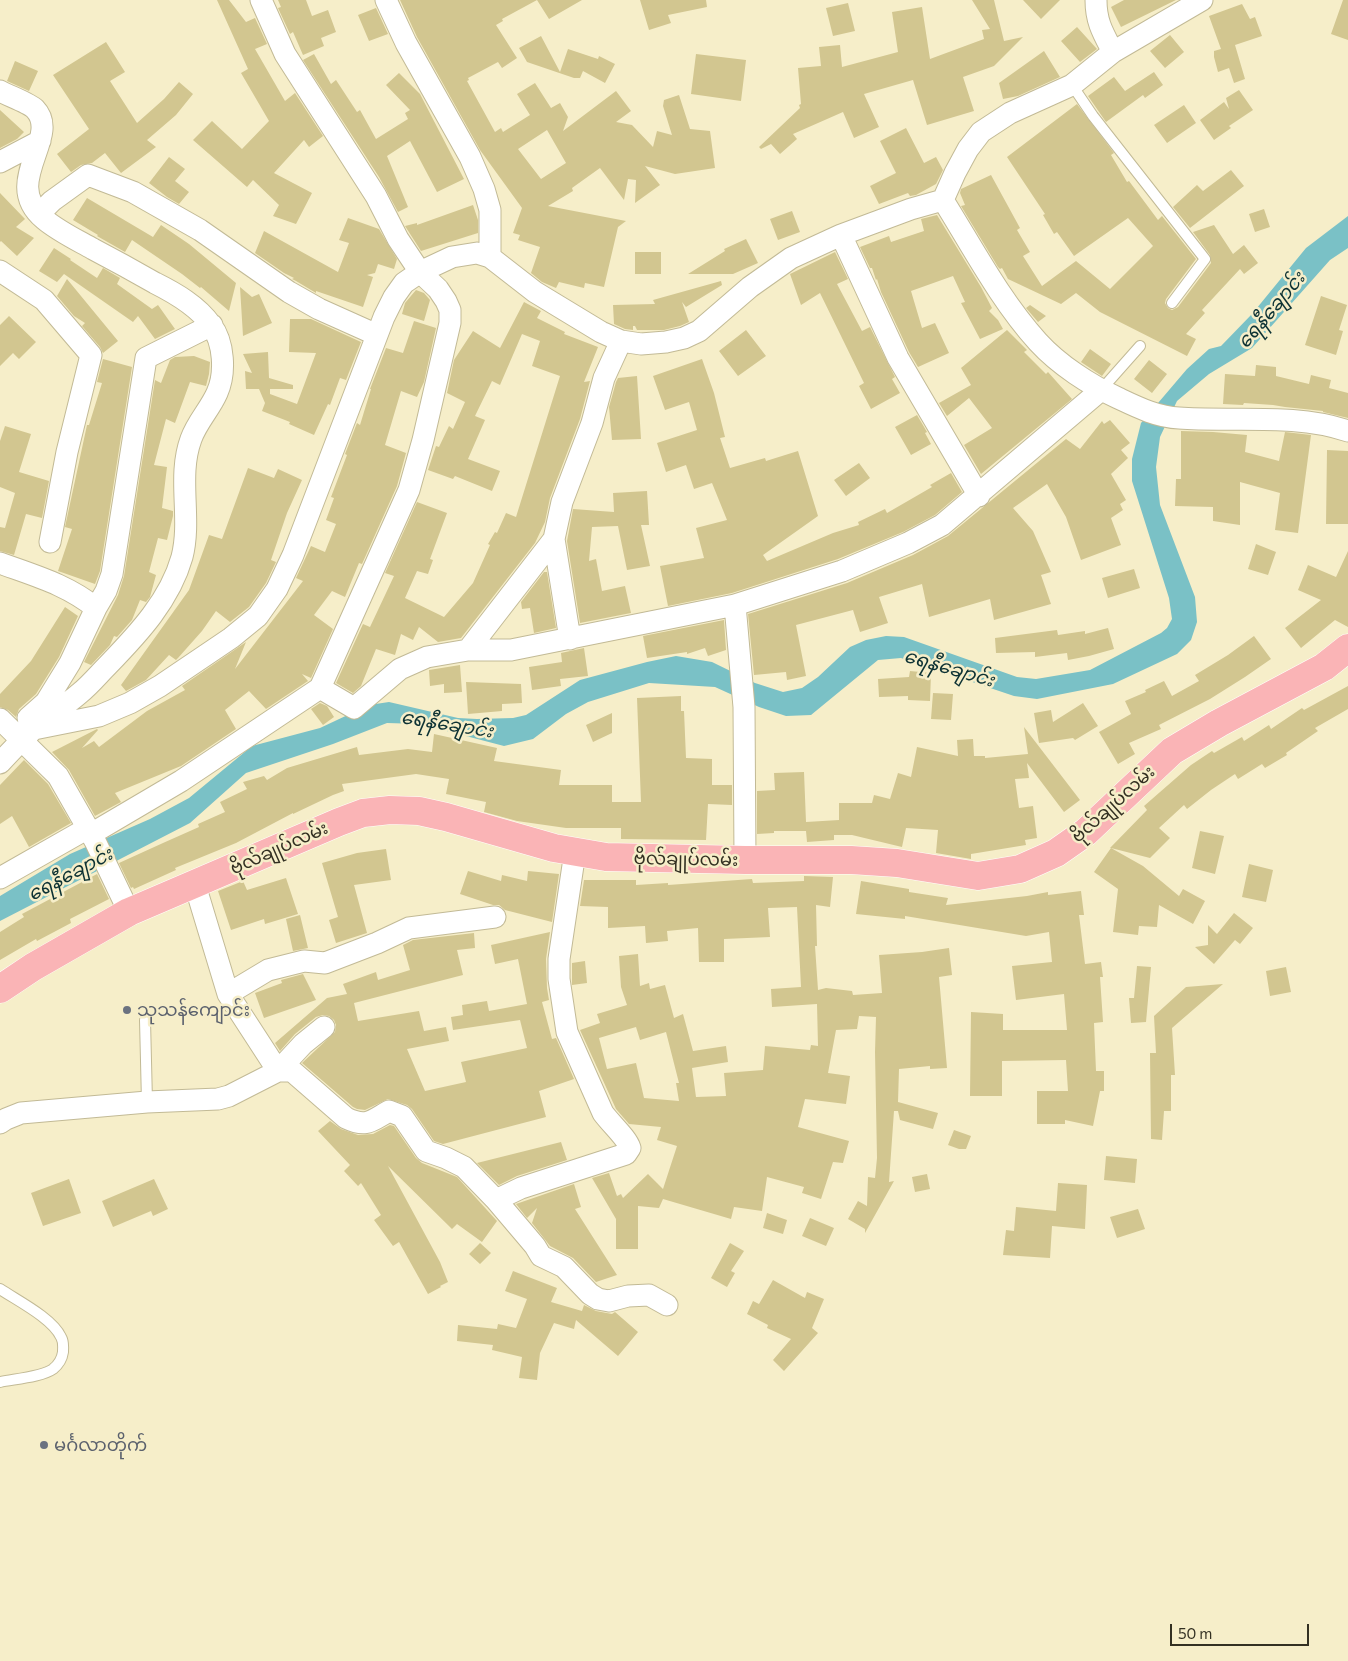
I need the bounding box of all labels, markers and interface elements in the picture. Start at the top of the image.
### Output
water label: ရေနီချောင်း [1232,267,1310,353]
water label: ရေနီချောင်း [901,644,997,692]
water label: ရေနီချောင်း [399,705,495,743]
street label: ဗိုလ်‌ချုပ်‌လမ်း [1067,761,1159,847]
street label: ဗိုလ်‌ချုပ်‌လမ်း [227,817,331,879]
water label: ရေနီချောင်း [24,842,116,906]
street label: ဗိုလ်‌ချုပ်‌လမ်း [633,847,739,871]
place label: သုသန်ကျောင်း [137,999,250,1021]
marker: သုသန်ကျောင်း [121,1004,133,1016]
place label: မင်္ဂလာတိုက် [54,1434,147,1456]
marker: မင်္ဂလာတိုက် [38,1439,50,1451]
scale bar [1173,1614,1312,1646]
text: 50 m [1178,1624,1212,1642]

